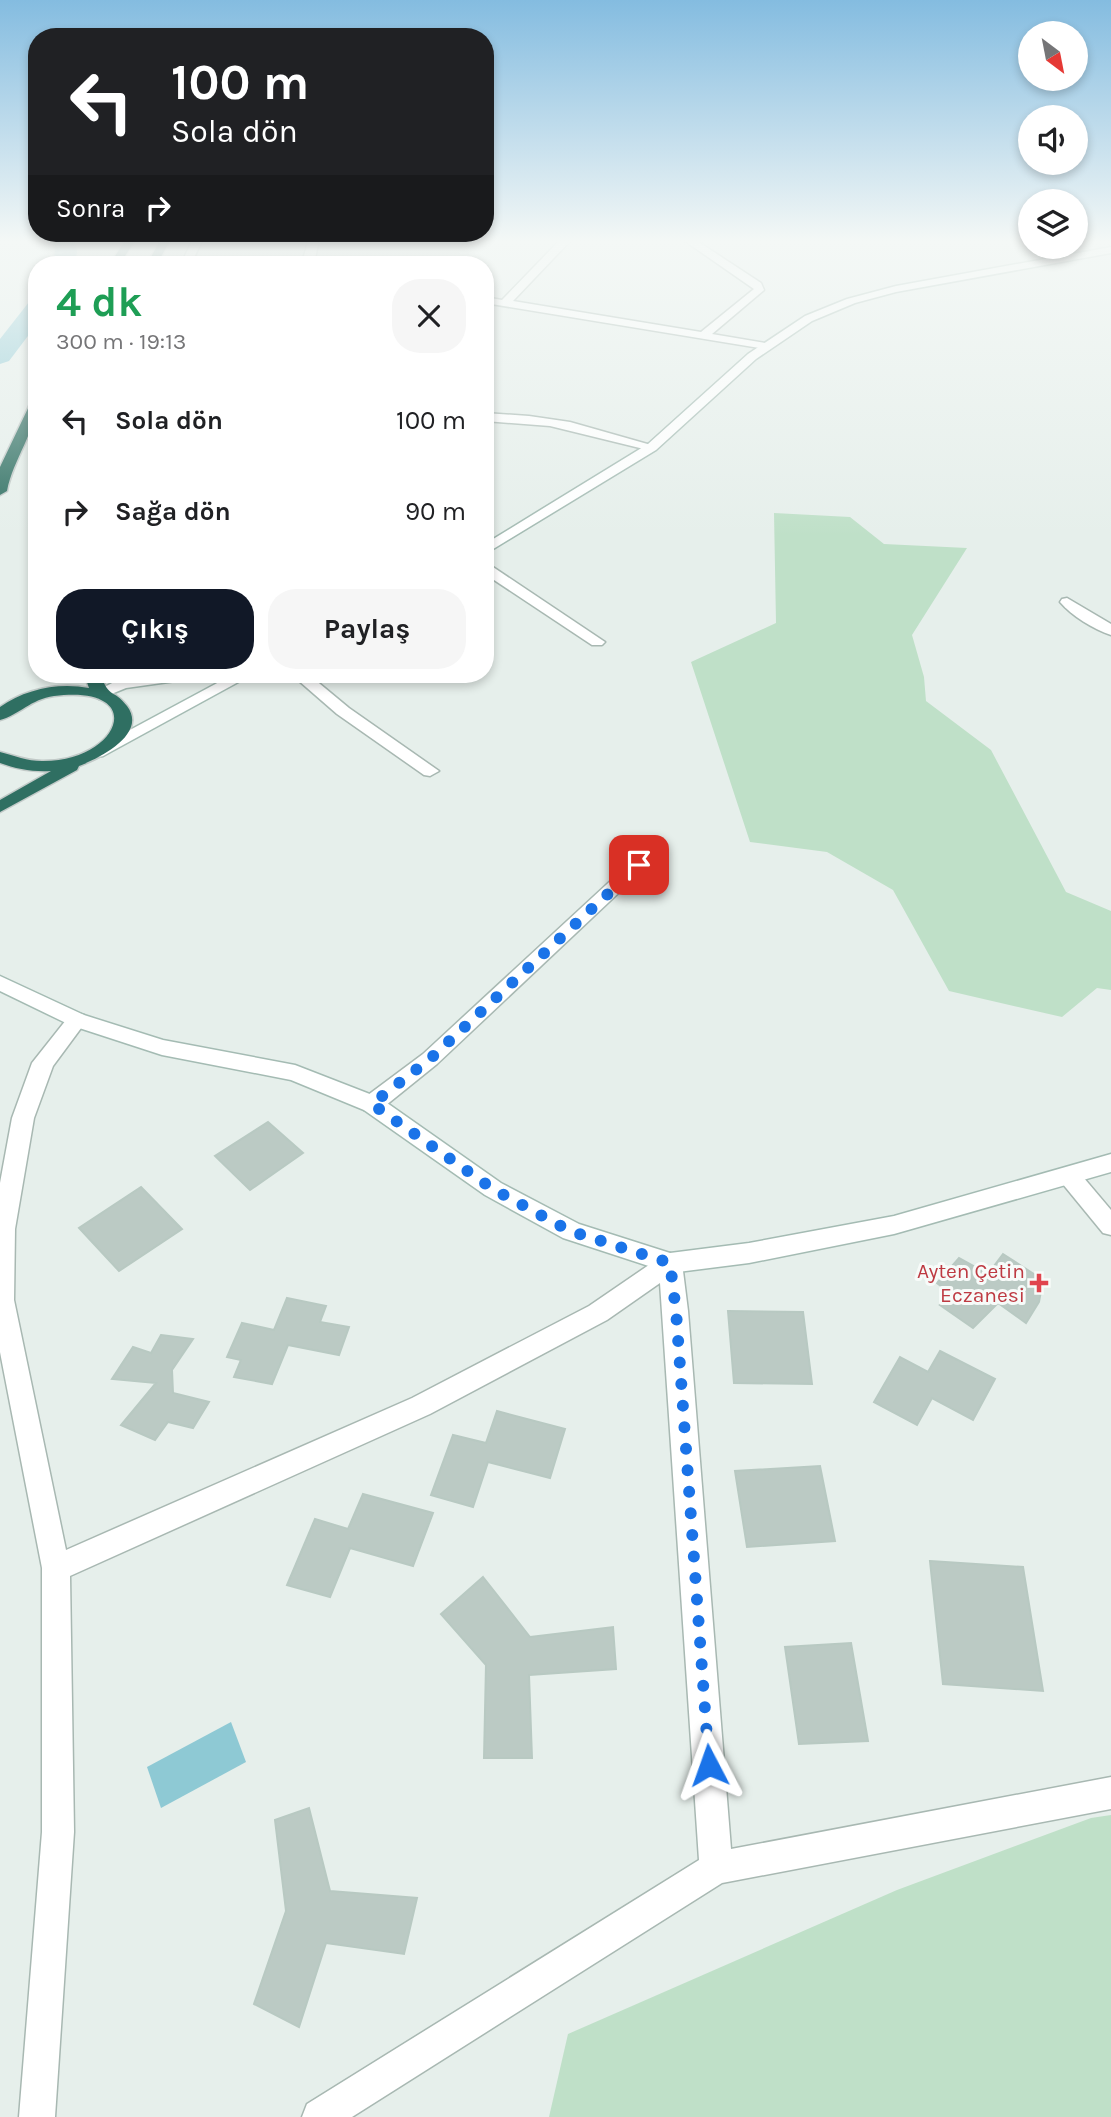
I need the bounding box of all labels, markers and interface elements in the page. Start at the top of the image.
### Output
north arrow [1018,21,1088,91]
map controls [1018,21,1088,259]
text: 100 m [171,54,309,111]
icon: left [56,56,147,147]
button: sound [1018,105,1088,175]
text: Sola dön [171,113,298,150]
icon: right [139,189,177,227]
button: layers [1018,189,1088,259]
text: Sonra [56,193,125,224]
text: 4 dk [56,277,142,327]
button: close [392,279,466,353]
text: 300 m · 19:13 [56,328,186,355]
icon: left [56,402,94,440]
text: Sola dön [115,405,223,436]
text: 100 m [396,405,466,436]
icon: right [56,493,94,531]
text: Sağa dön [115,496,231,527]
text: 90 m [405,496,466,527]
button: Çıkış [56,589,254,669]
button: Paylaş [268,589,466,669]
pin [609,835,669,895]
icon: arrive [620,846,658,884]
place label: Ayten Çetin Eczanesi [917,1259,1025,1307]
marker: Ayten Çetin Eczanesi [1031,1275,1047,1291]
position arrow [672,1728,746,1802]

